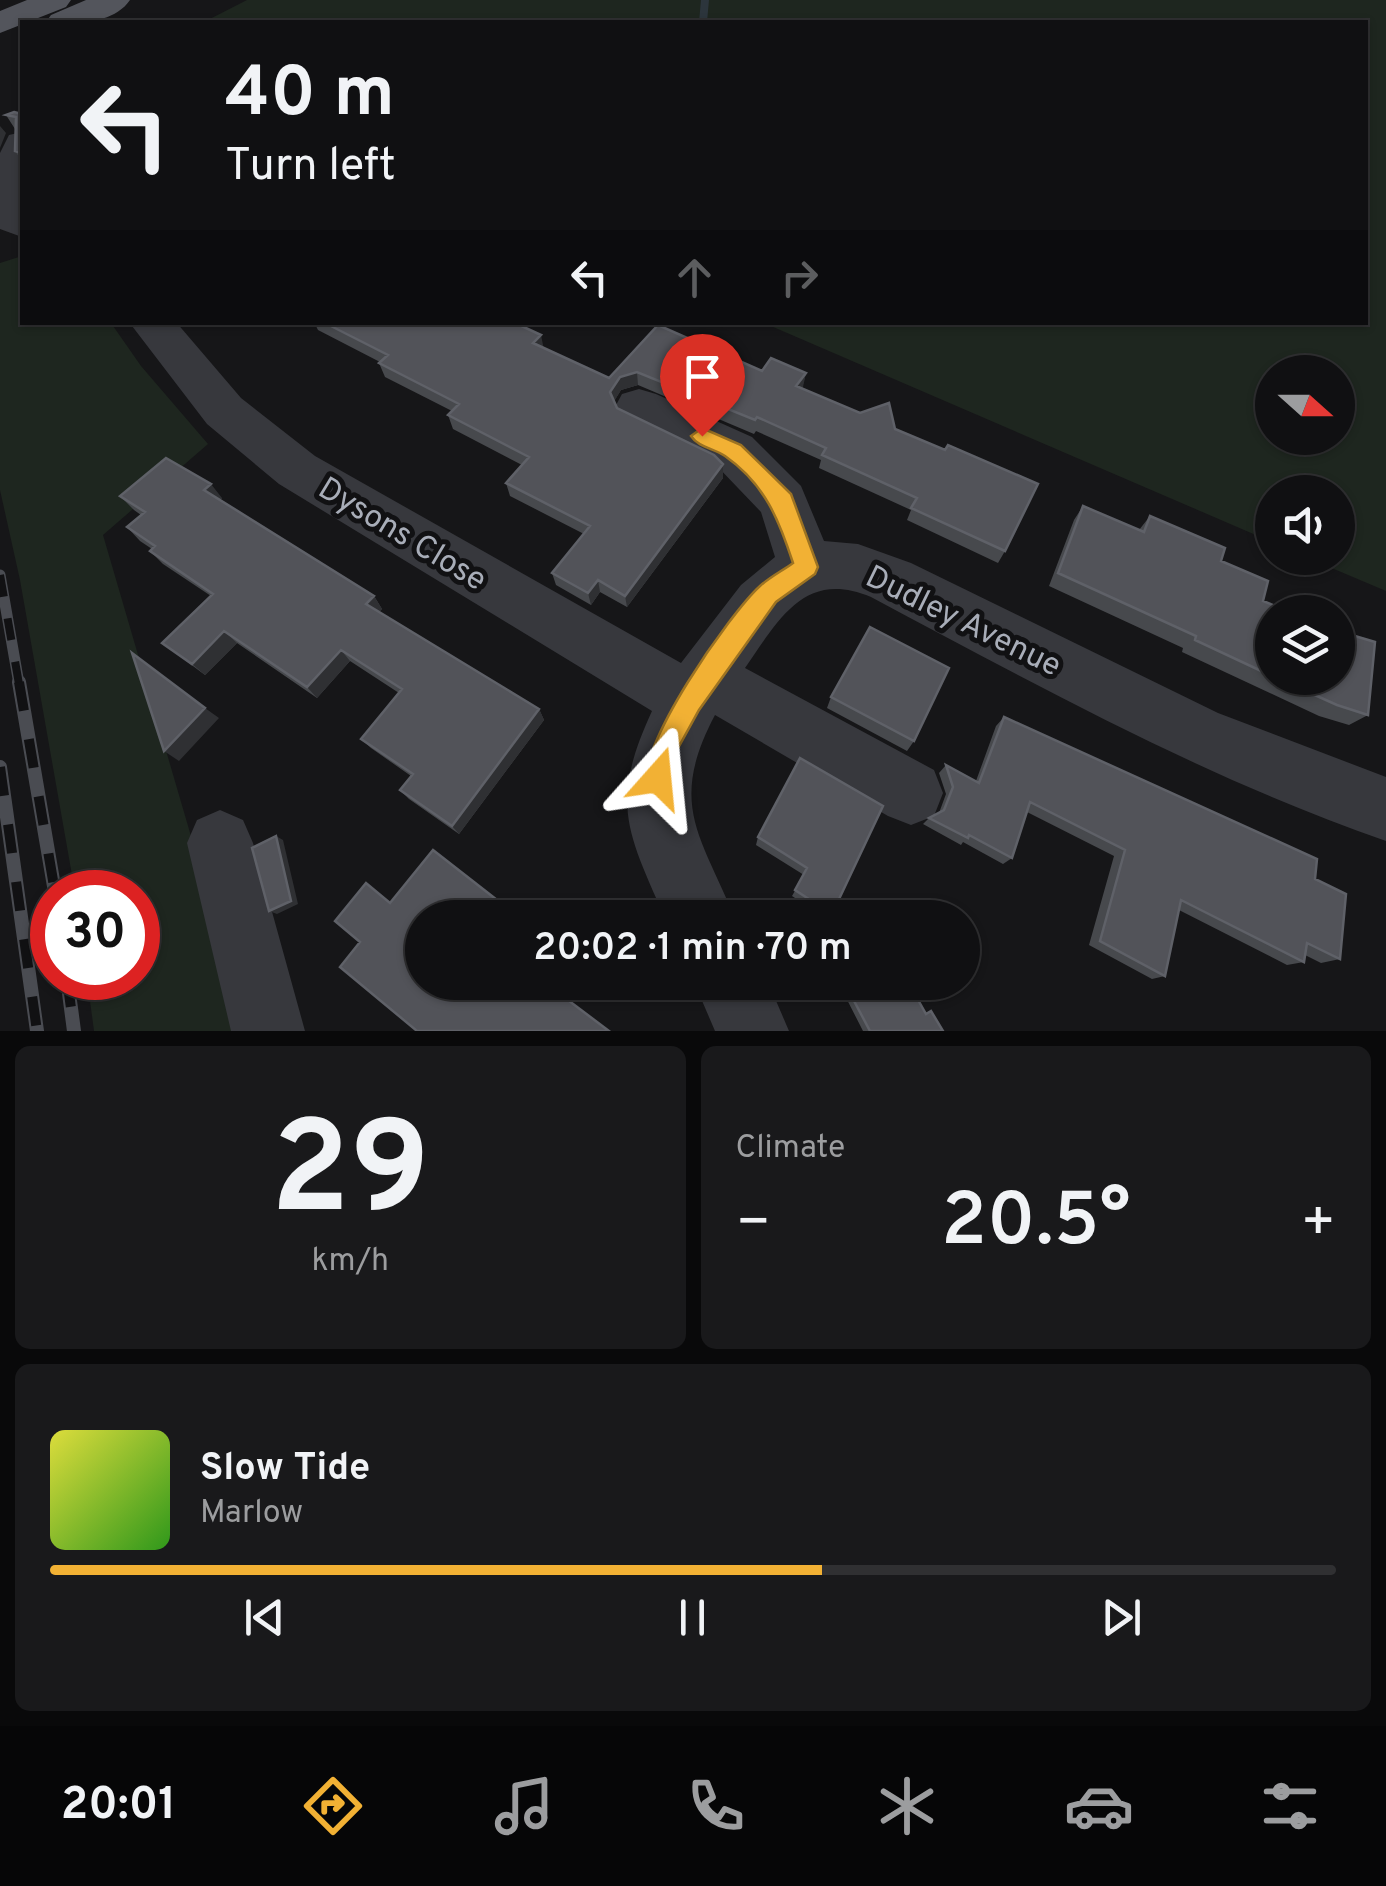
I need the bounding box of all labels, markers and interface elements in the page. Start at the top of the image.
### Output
text: 40 m [225,52,395,141]
icon: left [60,60,190,190]
text: Turn left [225,139,396,196]
icon: left [562,250,617,305]
icon: ahead [667,250,722,305]
icon: right [772,250,827,305]
pin [660,334,745,437]
icon: arrive [675,349,730,404]
north arrow [1255,355,1355,455]
map controls [1255,355,1355,695]
street label: Dysons Close [310,470,493,601]
button: sound [1255,475,1355,575]
street label: Dudley Avenue [858,558,1067,687]
button: layers [1255,595,1355,695]
position arrow [606,726,710,830]
speed limit sign: 30 [30,870,160,1000]
text: 20:02 · 1 min · 70 m [533,925,852,974]
text: 29 [271,1094,430,1259]
text: Climate [736,1129,845,1169]
text: 20.5° [941,1177,1131,1272]
text: − [736,1190,771,1260]
text: + [1301,1190,1336,1260]
text: km/h [311,1242,389,1282]
text: Slow Tide [200,1445,370,1494]
text: Marlow [200,1494,303,1534]
icon: previous [237,1590,292,1645]
icon: pause [665,1590,720,1645]
icon: next [1094,1590,1149,1645]
icon: directions [298,1771,368,1841]
icon: music [489,1771,559,1841]
icon: phone [681,1771,751,1841]
icon: climate [872,1771,942,1841]
icon: car [1064,1771,1134,1841]
icon: filters [1255,1771,1325,1841]
text: 20:01 [61,1778,176,1835]

